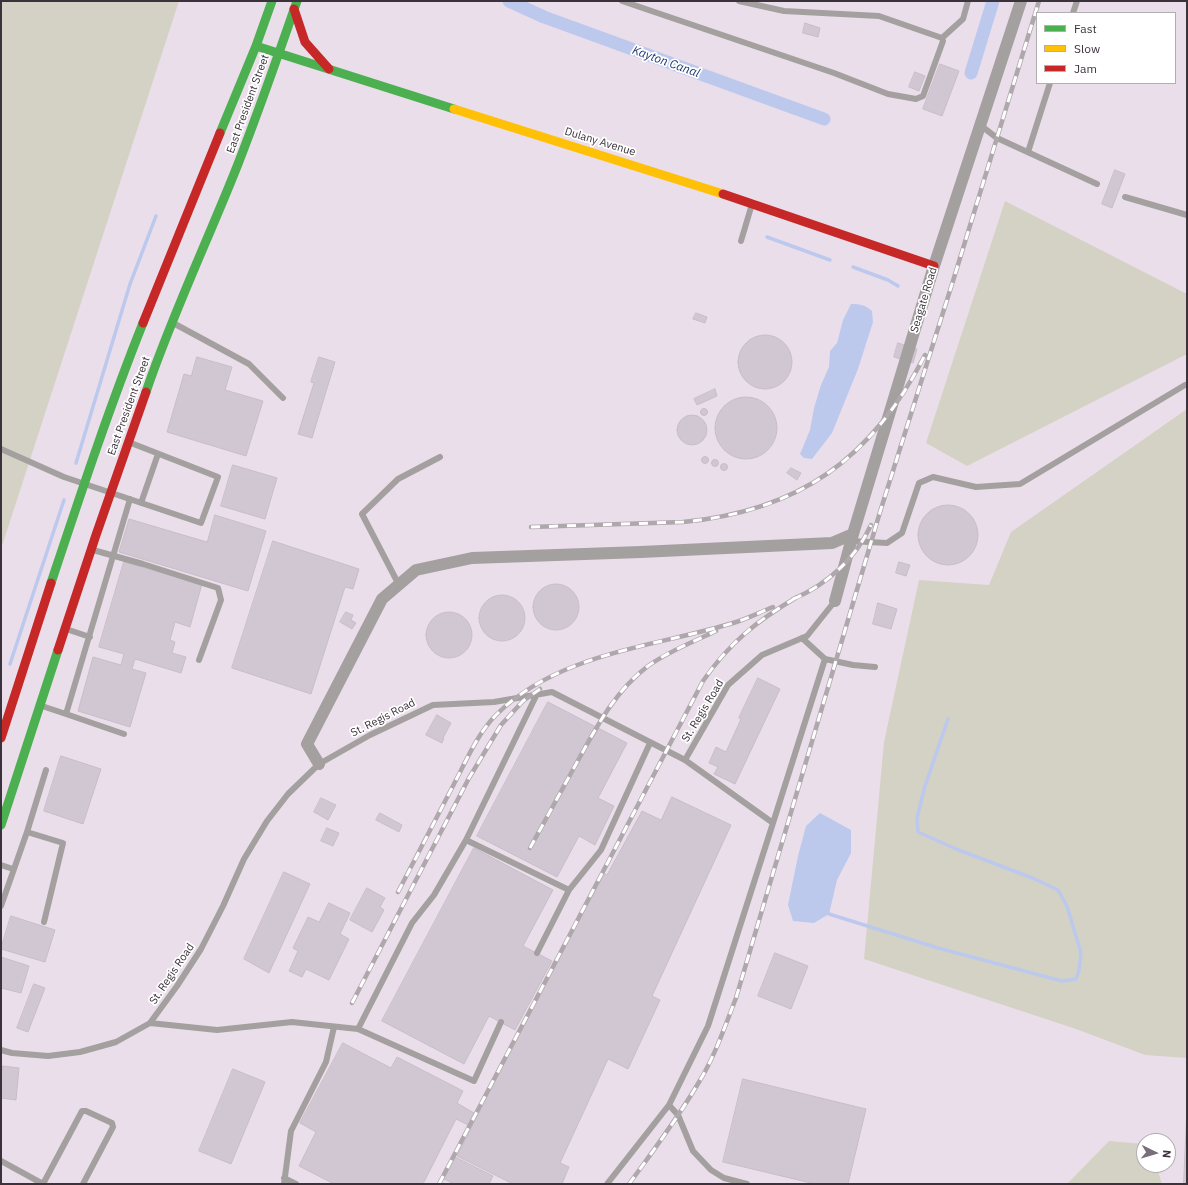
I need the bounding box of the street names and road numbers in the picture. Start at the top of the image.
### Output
street label: East President Street [224,53,272,155]
street label: Dulany Avenue [563,125,637,159]
street label: Seagate Road [908,266,940,334]
street label: East President Street [105,355,153,457]
street label: St. Regis Road [679,677,727,745]
street label: St. Regis Road [349,696,417,740]
street label: St. Regis Road [147,941,197,1007]

